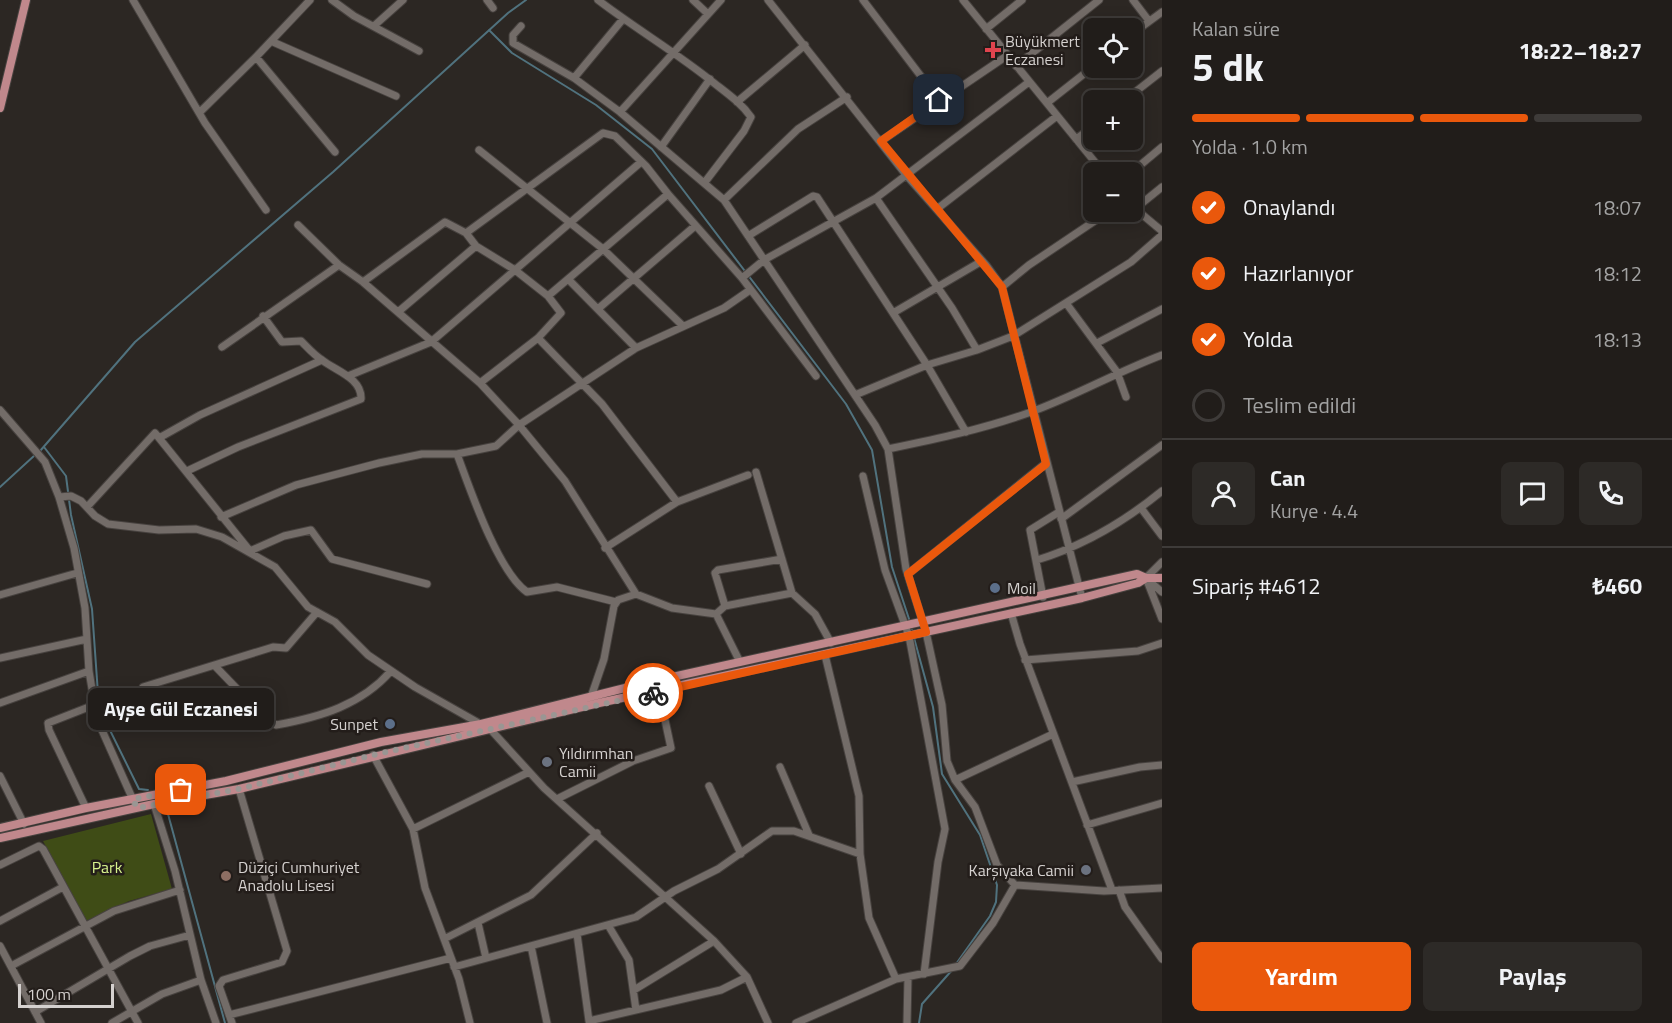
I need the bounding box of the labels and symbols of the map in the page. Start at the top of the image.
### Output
place label: Büyükmert Eczanesi [1005,29,1080,71]
marker: Büyükmert Eczanesi [986,43,1000,57]
pin [913,74,964,125]
place label: Moil [1007,576,1036,600]
marker: Moil [988,581,1002,595]
courier [623,663,683,723]
callout: Ayşe Gül Eczanesi [88,688,274,730]
place label: Sunpet [330,712,378,736]
marker: Sunpet [383,717,397,731]
place label: Yıldırımhan Camii [559,741,633,783]
marker: Yıldırımhan Camii [540,755,554,769]
pin [155,764,206,815]
park label: Park [92,855,123,879]
place label: Düziçi Cumhuriyet Anadolu Lisesi [238,855,360,897]
place label: Karşıyaka Camii [969,858,1074,882]
marker: Karşıyaka Camii [1079,863,1093,877]
marker: Düziçi Cumhuriyet Anadolu Lisesi [219,869,233,883]
scale bar [18,981,114,1008]

